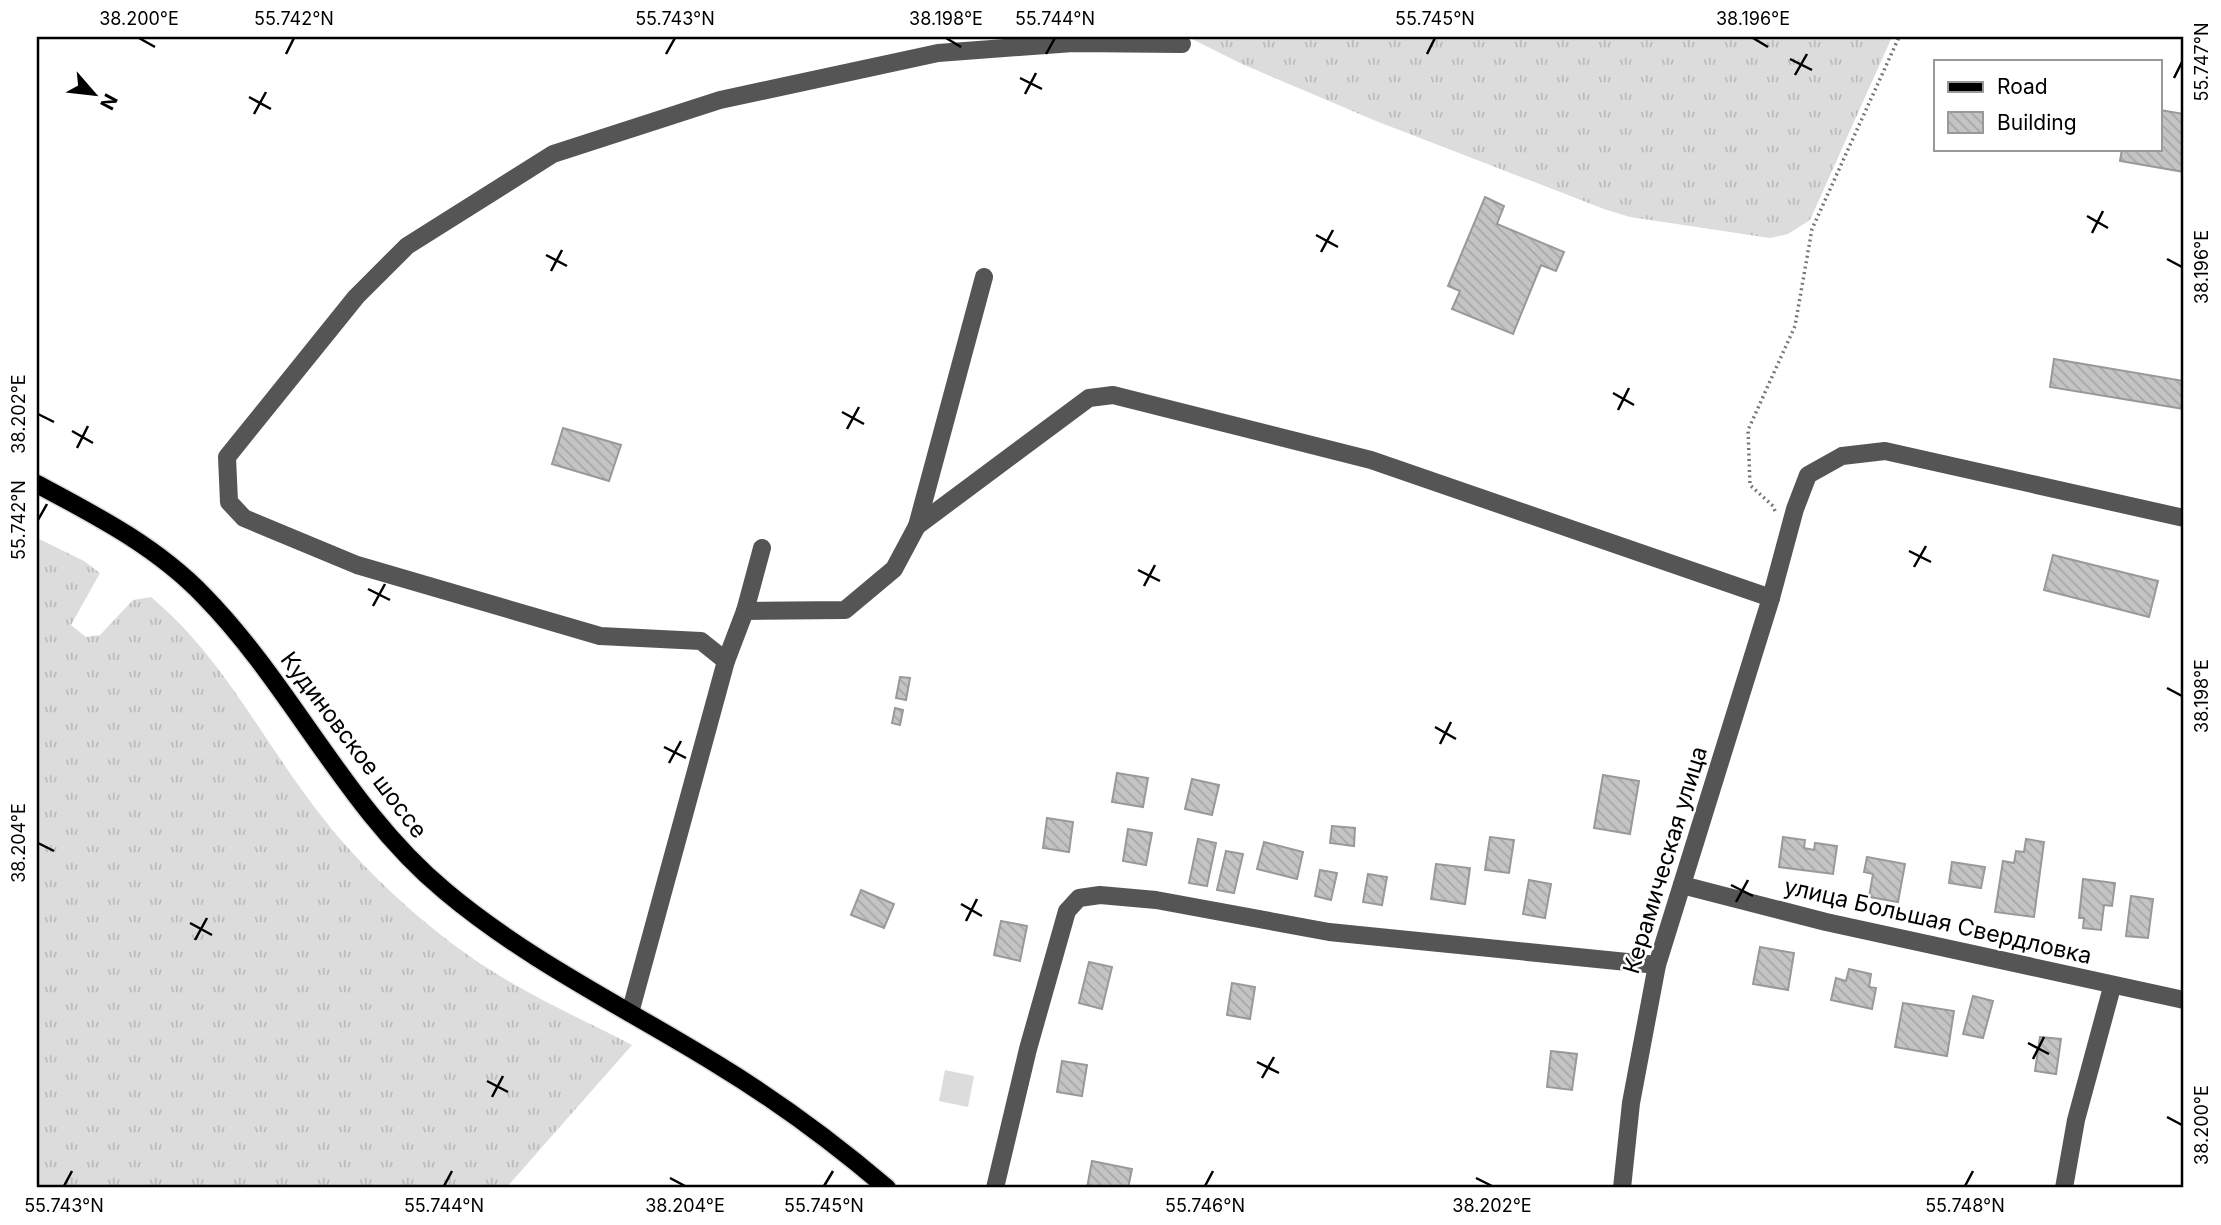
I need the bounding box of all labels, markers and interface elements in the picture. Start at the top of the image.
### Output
text: 38.200°E [99,8,179,29]
text: 55.742°N [254,8,334,29]
text: 55.743°N [635,8,715,29]
text: 38.198°E [909,8,983,29]
text: 55.744°N [1015,8,1095,29]
text: 55.745°N [1395,8,1475,29]
text: 38.196°E [1716,8,1790,29]
text: 55.747°N [2191,22,2212,102]
north arrow [60,60,130,130]
legend [1934,60,2162,150]
text: Road [1997,74,2048,99]
text: N [95,90,122,114]
text: Building [1997,110,2077,135]
text: 38.196°E [2191,230,2212,304]
text: 38.202°E [8,374,29,454]
text: 55.742°N [8,480,29,560]
street label: Кудиновское шоссе [275,646,433,844]
text: 38.198°E [2191,659,2212,733]
street label: Керамическая улица [1617,743,1713,977]
text: 38.204°E [8,803,29,883]
street label: улица Большая Свердловка [1782,872,2094,970]
text: 38.200°E [2191,1085,2212,1165]
text: 55.743°N [24,1195,104,1216]
text: 55.744°N [404,1195,484,1216]
text: 38.204°E [645,1195,725,1216]
text: 55.745°N [784,1195,864,1216]
text: 55.746°N [1165,1195,1245,1216]
text: 38.202°E [1452,1195,1532,1216]
text: 55.748°N [1925,1195,2005,1216]

